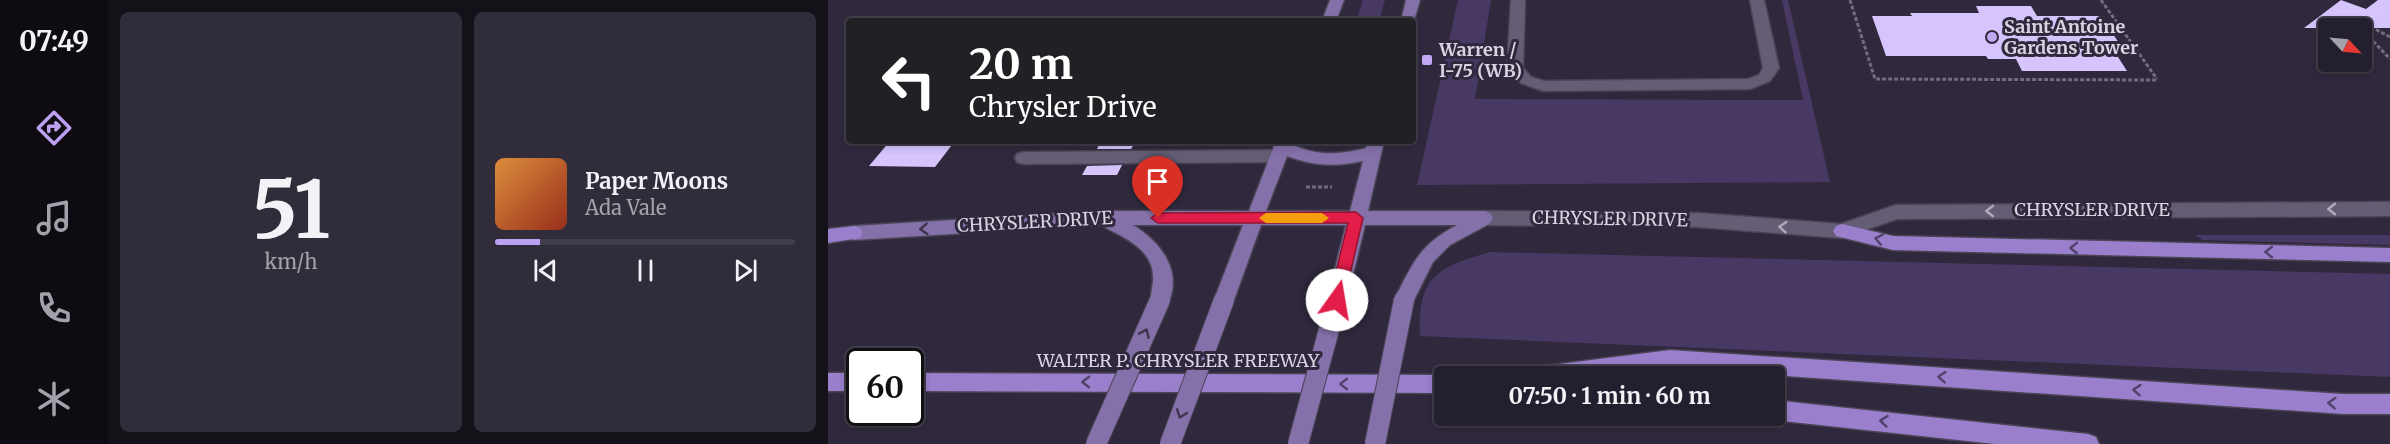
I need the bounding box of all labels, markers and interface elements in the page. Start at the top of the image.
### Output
place label: Saint Antoine Gardens Tower [2004,15,2138,59]
north arrow [2318,18,2372,72]
map controls [2318,18,2372,72]
text: 07:49 [19,24,89,58]
marker: Saint Antoine Gardens Tower [1985,30,1999,44]
text: 20 m [969,38,1073,90]
place label: Warren / I-75 (WB) [1438,38,1522,82]
icon: left [870,42,948,120]
marker: Warren / I-75 (WB) [1420,53,1434,67]
text: Chrysler Drive [969,90,1156,124]
icon: directions [33,107,75,149]
pin [1132,156,1183,218]
text: 51 [252,161,330,259]
icon: arrive [1141,165,1174,198]
text: Paper Moons [585,167,728,195]
text: Ada Vale [585,195,666,220]
icon: music [33,197,75,239]
street label: CHRYSLER DRIVE [2014,198,2170,221]
one-way arrow [2327,203,2336,215]
one-way arrow [1985,205,1994,217]
street label: CHRYSLER DRIVE [957,206,1114,237]
street label: CHRYSLER DRIVE [1532,206,1689,231]
one-way arrow [1779,220,1788,233]
one-way arrow [919,222,928,235]
one-way arrow [1874,234,1884,247]
one-way arrow [2069,242,2078,254]
one-way arrow [2264,246,2273,258]
text: km/h [265,249,317,274]
icon: previous [529,254,562,287]
icon: pause [629,254,662,287]
icon: next [729,254,762,287]
position arrow [1305,268,1369,332]
icon: phone [33,287,75,329]
one-way arrow [1138,328,1150,339]
speed limit sign: 60 [846,348,924,426]
street label: WALTER P. CHRYSLER FREEWAY [1036,349,1320,372]
one-way arrow [1938,370,1947,383]
one-way arrow [1082,376,1091,388]
icon: climate [33,378,75,420]
one-way arrow [1340,378,1349,390]
text: 07:50 · 1 min · 60 m [1508,382,1711,410]
one-way arrow [2132,384,2142,397]
one-way arrow [2327,397,2336,410]
one-way arrow [1176,408,1189,419]
one-way arrow [1879,415,1888,428]

